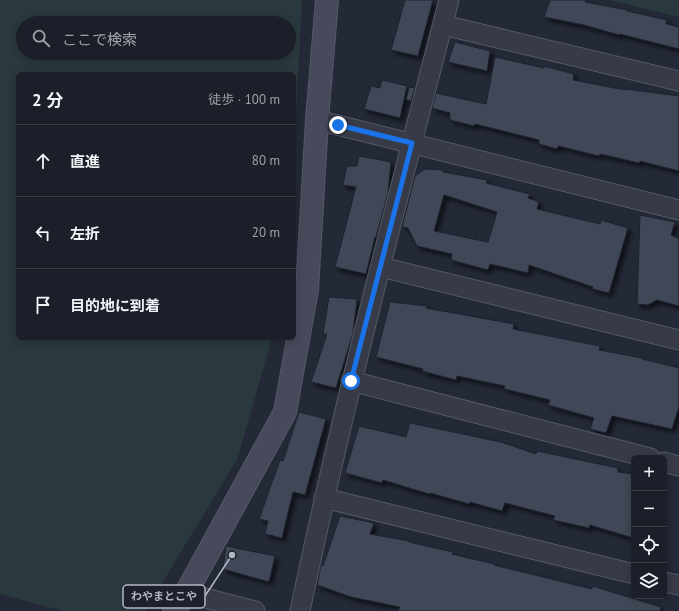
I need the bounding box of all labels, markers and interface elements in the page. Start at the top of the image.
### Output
search box [16,16,296,60]
icon: search [30,27,52,49]
text: ここで検索 [62,30,137,49]
text: 2 分 [32,89,63,111]
text: 徒歩 · 100 m [208,91,280,108]
route end [329,116,347,134]
icon: ahead [32,150,54,172]
text: 直進 [70,152,100,171]
text: 80 m [252,152,280,169]
icon: left [32,222,54,244]
text: 左折 [70,224,100,243]
text: 20 m [252,224,280,241]
icon: arrive [32,294,54,316]
text: 目的地に到着 [70,296,160,315]
route start [342,372,360,390]
map controls [631,455,667,599]
button: + [631,455,667,491]
button: − [631,491,667,527]
button: locate [631,527,667,563]
button: layers [631,563,667,599]
callout: わやまとこや [123,585,205,608]
text: わやまとこや [131,589,197,603]

